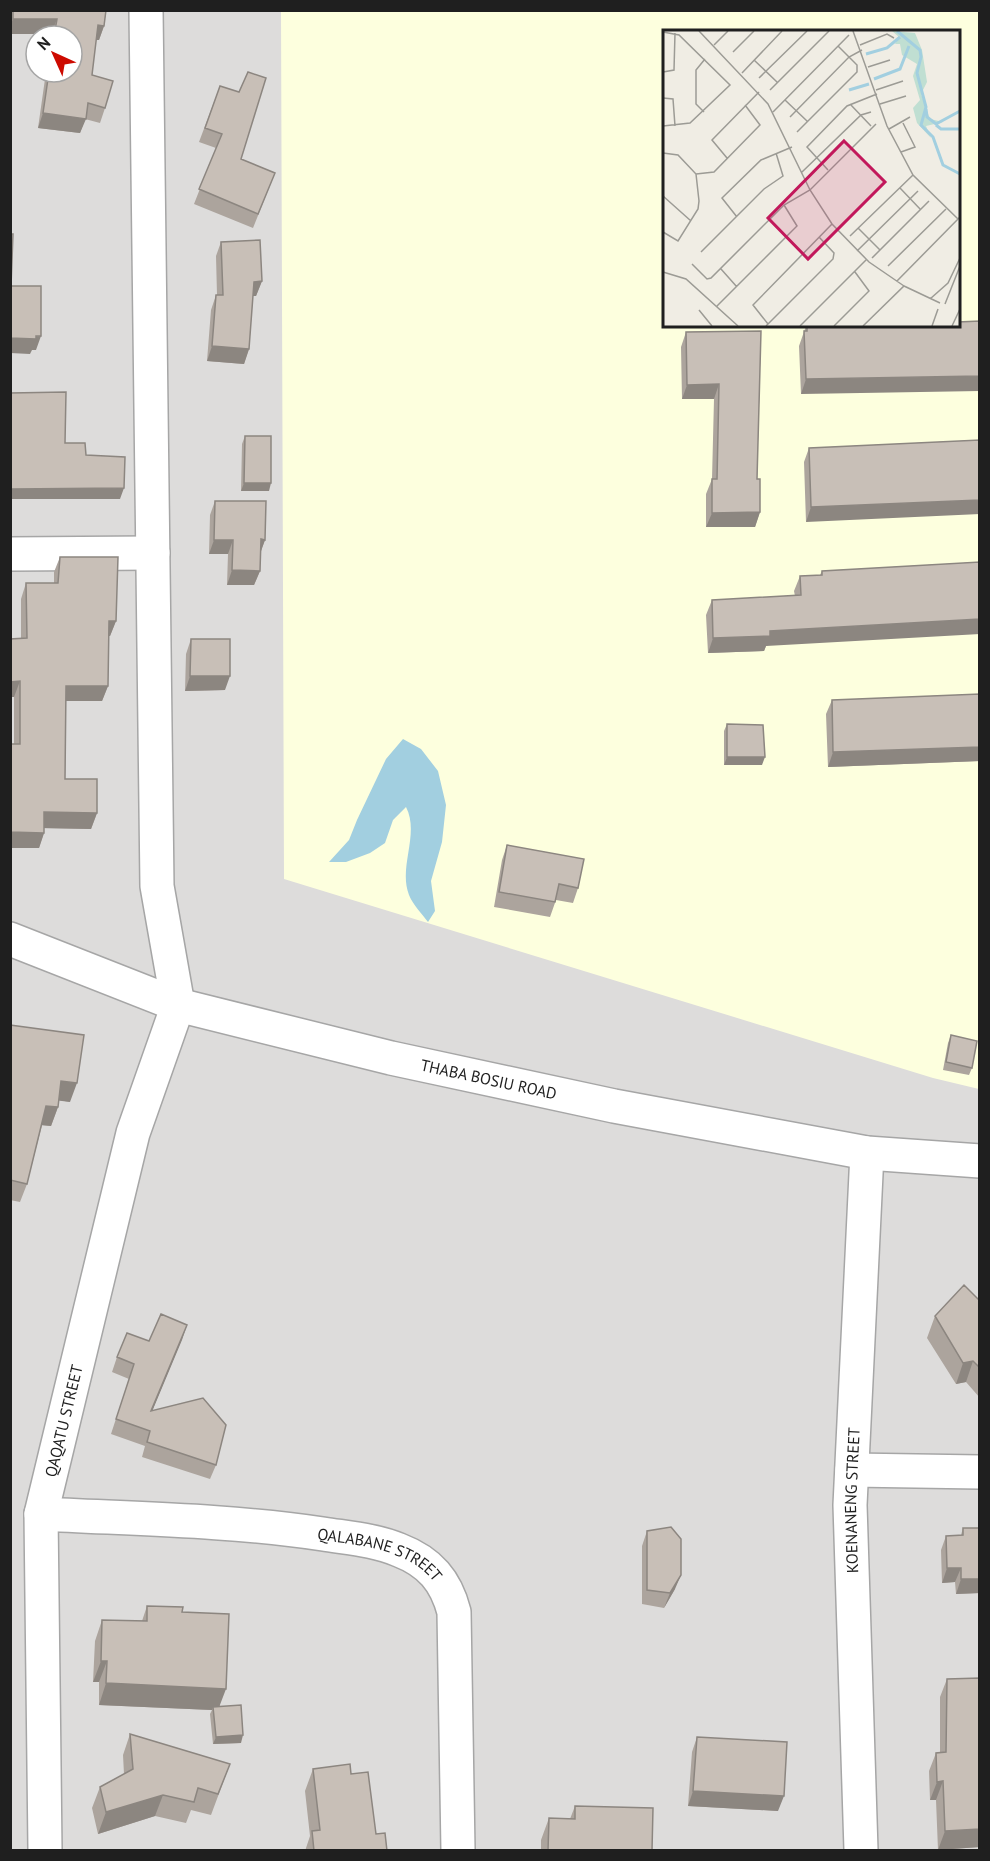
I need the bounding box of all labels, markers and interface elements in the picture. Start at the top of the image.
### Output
north arrow [24,24,84,84]
inset map [663,30,960,327]
text: N [33,33,54,54]
street label: THABA BOSIU ROAD [419,1055,559,1103]
street label: QAQATU STREET [40,1362,87,1479]
street label: KOENANENG STREET [840,1427,864,1573]
street label: QALABANE STREET [316,1523,447,1585]

